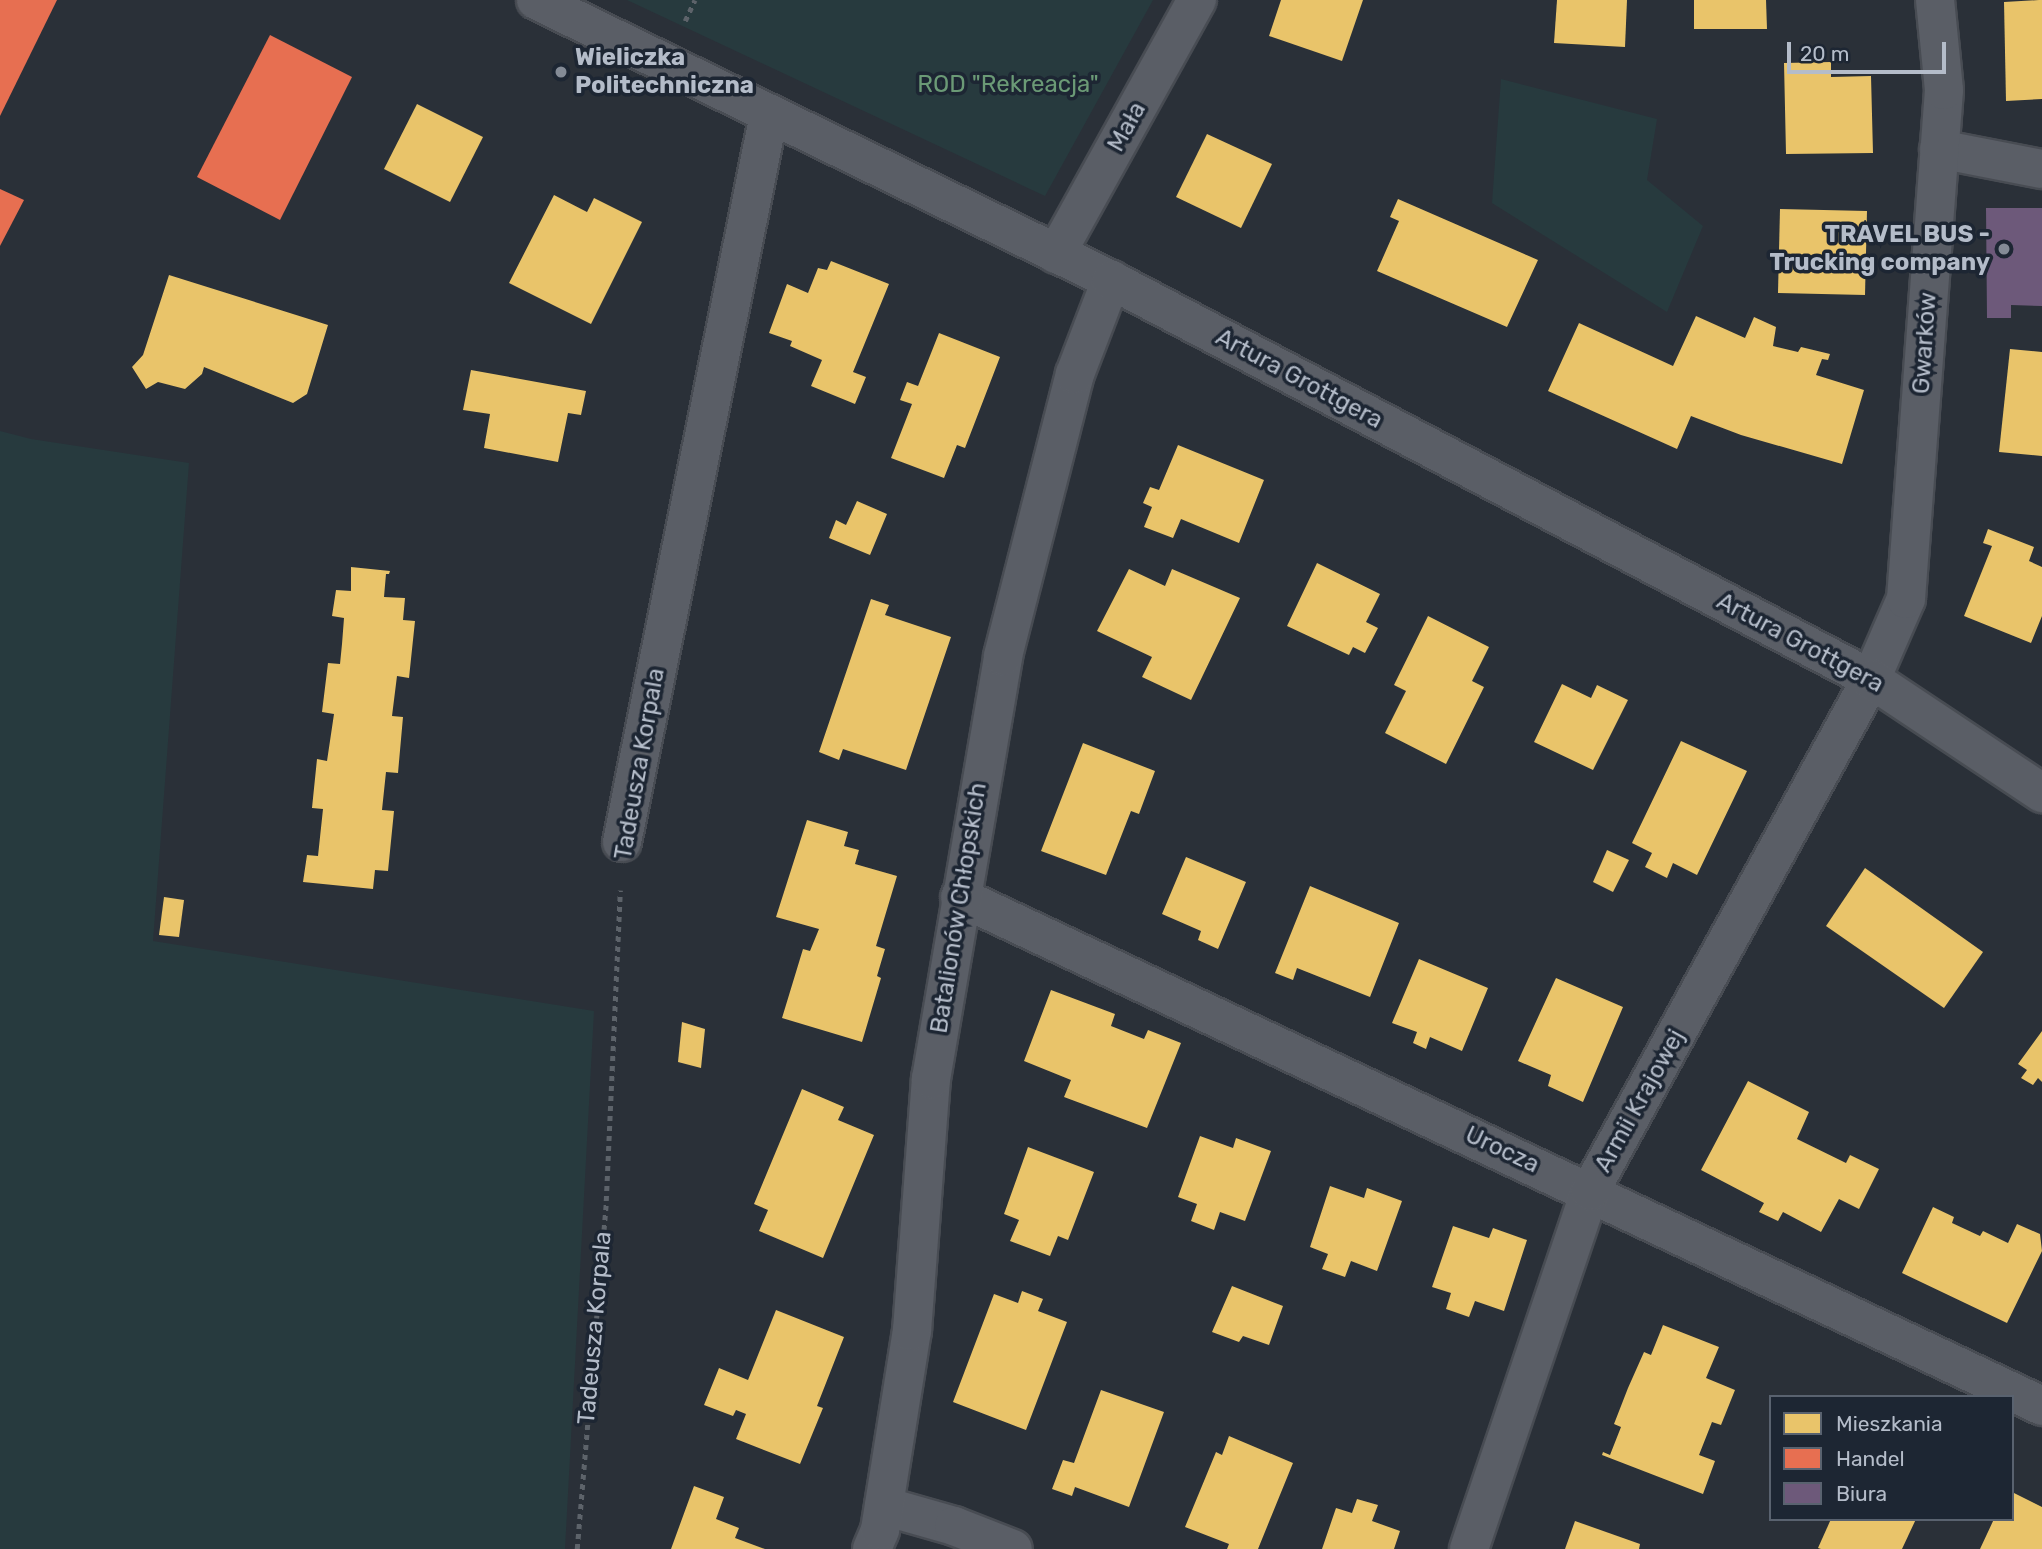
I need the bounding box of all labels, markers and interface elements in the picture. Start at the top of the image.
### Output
scale bar [1790,28,1949,72]
text: 20 m [1800,41,1849,66]
place label: Wieliczka Politechniczna [575,44,754,100]
marker: Wieliczka Politechniczna [553,64,569,80]
park label: ROD "Rekreacja" [917,71,1099,99]
street label: Mała [1102,97,1152,157]
place label: TRAVEL BUS - Trucking company [1770,221,1990,277]
marker: TRAVEL BUS - Trucking company [1996,241,2012,257]
street label: Gwarków [1907,291,1943,395]
street label: Artura Grottgera [1211,323,1387,435]
street label: Artura Grottgera [1712,587,1888,699]
street label: Tadeusza Korpala [609,666,671,862]
street label: Batalionów Chłopskich [925,780,993,1036]
street label: Armii Krajowej [1589,1025,1691,1177]
street label: Urocza [1460,1120,1544,1180]
street label: Tadeusza Korpala [572,1230,618,1426]
legend [1769,1395,2014,1521]
text: Mieszkania [1836,1411,1943,1436]
text: Handel [1836,1446,1905,1471]
text: Biura [1836,1481,1887,1506]

